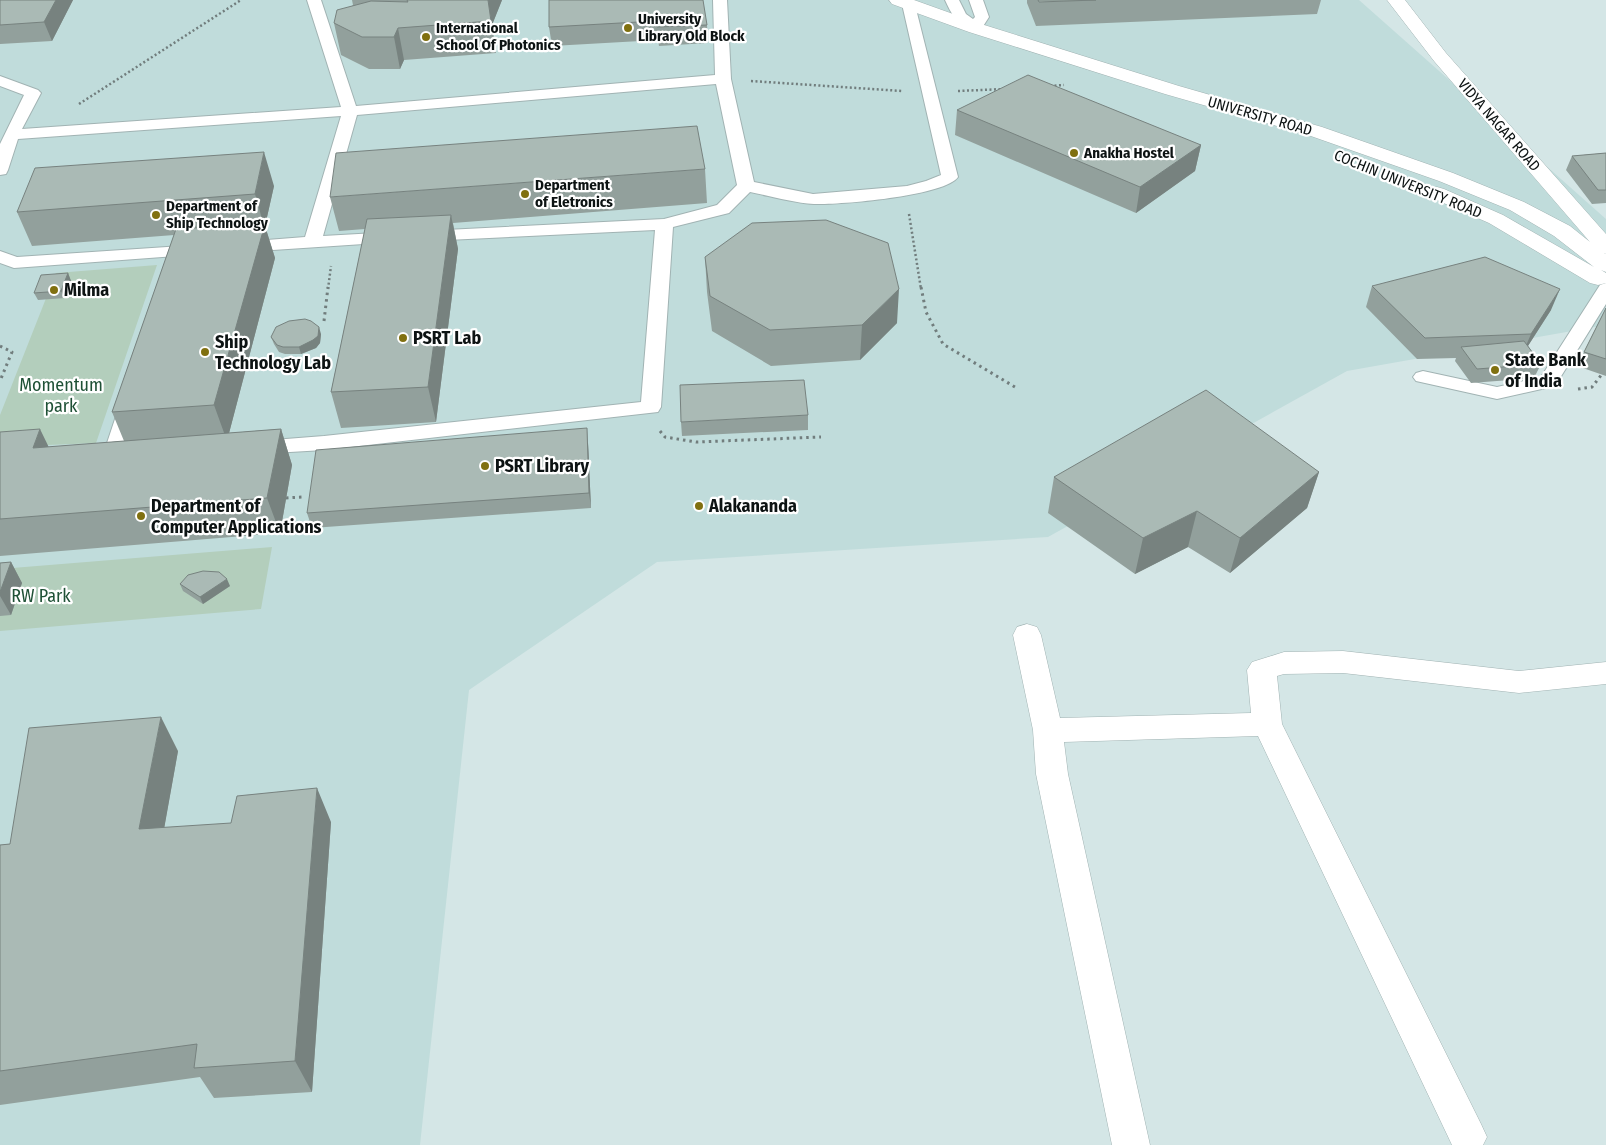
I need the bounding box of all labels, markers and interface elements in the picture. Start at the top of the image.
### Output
place label: University Library Old Block [638,10,745,45]
place label: International School Of Photonics [436,19,561,54]
marker: University Library Old Block [622,22,634,34]
marker: International School Of Photonics [420,31,432,43]
street label: VIDYA NAGAR ROAD [1454,75,1544,175]
street label: UNIVERSITY ROAD [1206,92,1314,140]
place label: Anakha Hostel [1083,144,1175,162]
street label: COCHIN UNIVERSITY ROAD [1331,146,1485,222]
marker: Anakha Hostel [1068,147,1080,159]
place label: Department of Eletronics [535,176,613,211]
marker: Department of Eletronics [519,188,531,200]
place label: Department of Ship Technology [166,197,269,232]
marker: Department of Ship Technology [150,209,162,221]
place label: Milma [64,279,109,301]
marker: Milma [48,284,60,296]
place label: PSRT Lab [413,327,481,349]
place label: Ship Technology Lab [215,331,331,374]
marker: PSRT Lab [397,332,409,344]
marker: Ship Technology Lab [199,346,211,358]
place label: State Bank of India [1505,349,1587,392]
marker: State Bank of India [1489,364,1501,376]
park label: Momentum park [19,374,103,417]
place label: PSRT Library [495,455,590,477]
marker: PSRT Library [479,460,491,472]
place label: Department of Computer Applications [151,495,322,538]
place label: Alakananda [708,495,797,517]
marker: Alakananda [693,500,705,512]
marker: Department of Computer Applications [135,510,147,522]
park label: RW Park [11,585,71,607]

